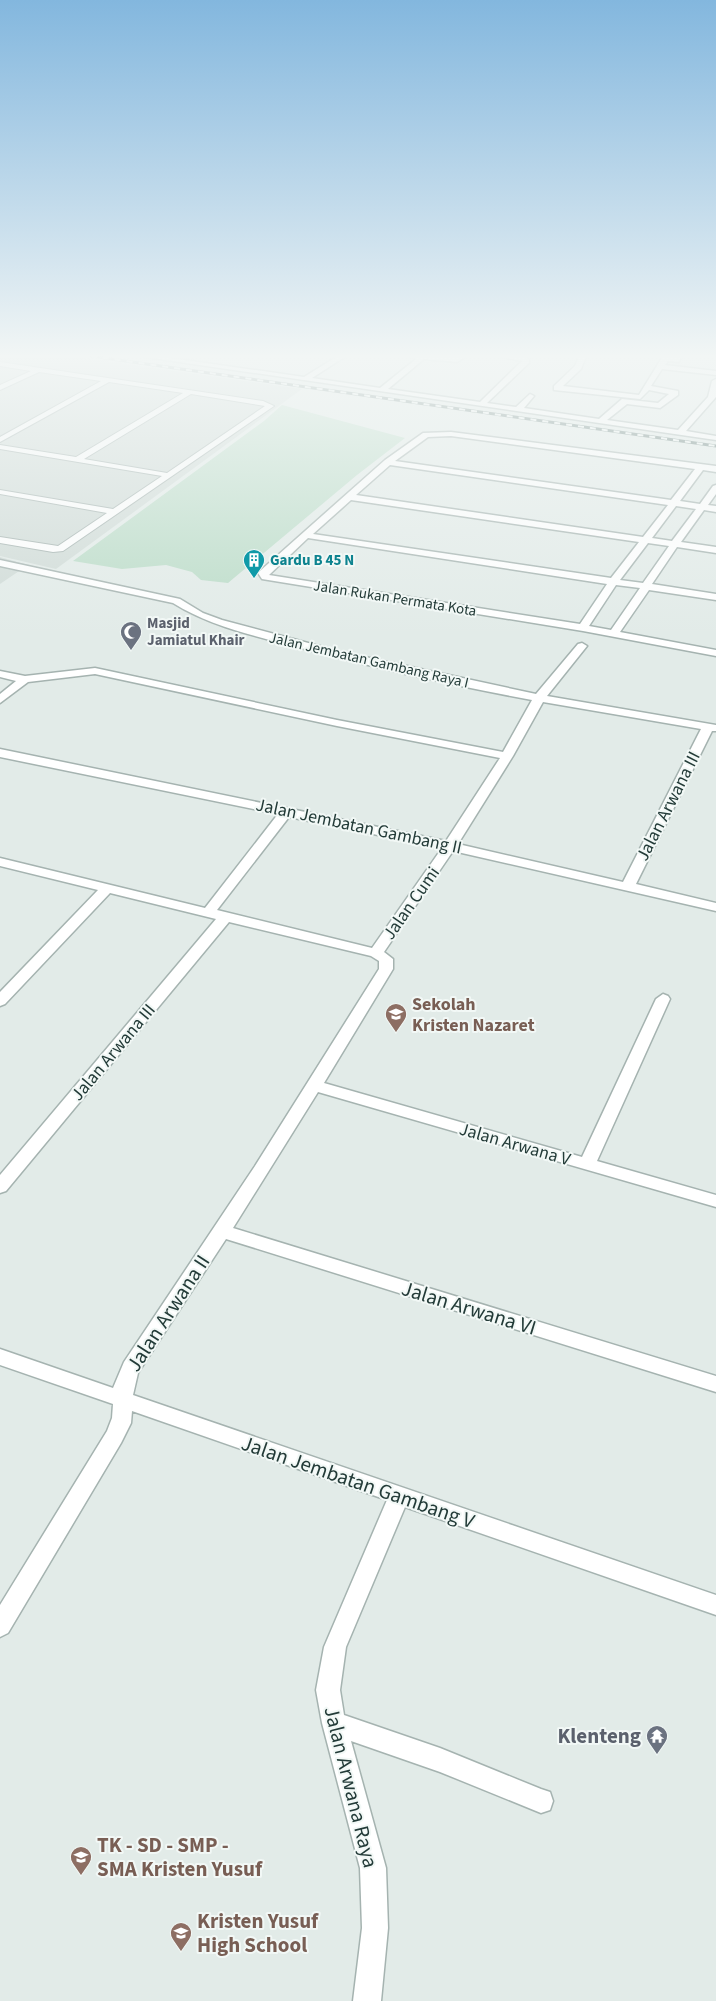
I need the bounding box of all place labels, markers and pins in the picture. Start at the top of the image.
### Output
building icon: Gardu B 45 N [242,548,266,579]
place label: Gardu B 45 N [270,550,354,571]
place label: Masjid Jamiatul Khair [147,613,245,651]
mosque icon: Masjid Jamiatul Khair [119,620,143,651]
place label: Sekolah Kristen Nazaret [412,992,535,1038]
school or university icon: Sekolah Kristen Nazaret [384,1002,408,1033]
place label: Klenteng [557,1721,641,1751]
temple icon: Klenteng [645,1724,669,1755]
place label: TK - SD - SMP - SMA Kristen Yusuf [97,1830,263,1884]
school or university icon: TK - SD - SMP - SMA Kristen Yusuf [69,1845,93,1876]
place label: Kristen Yusuf High School [197,1906,319,1960]
school or university icon: Kristen Yusuf High School [169,1921,193,1952]

